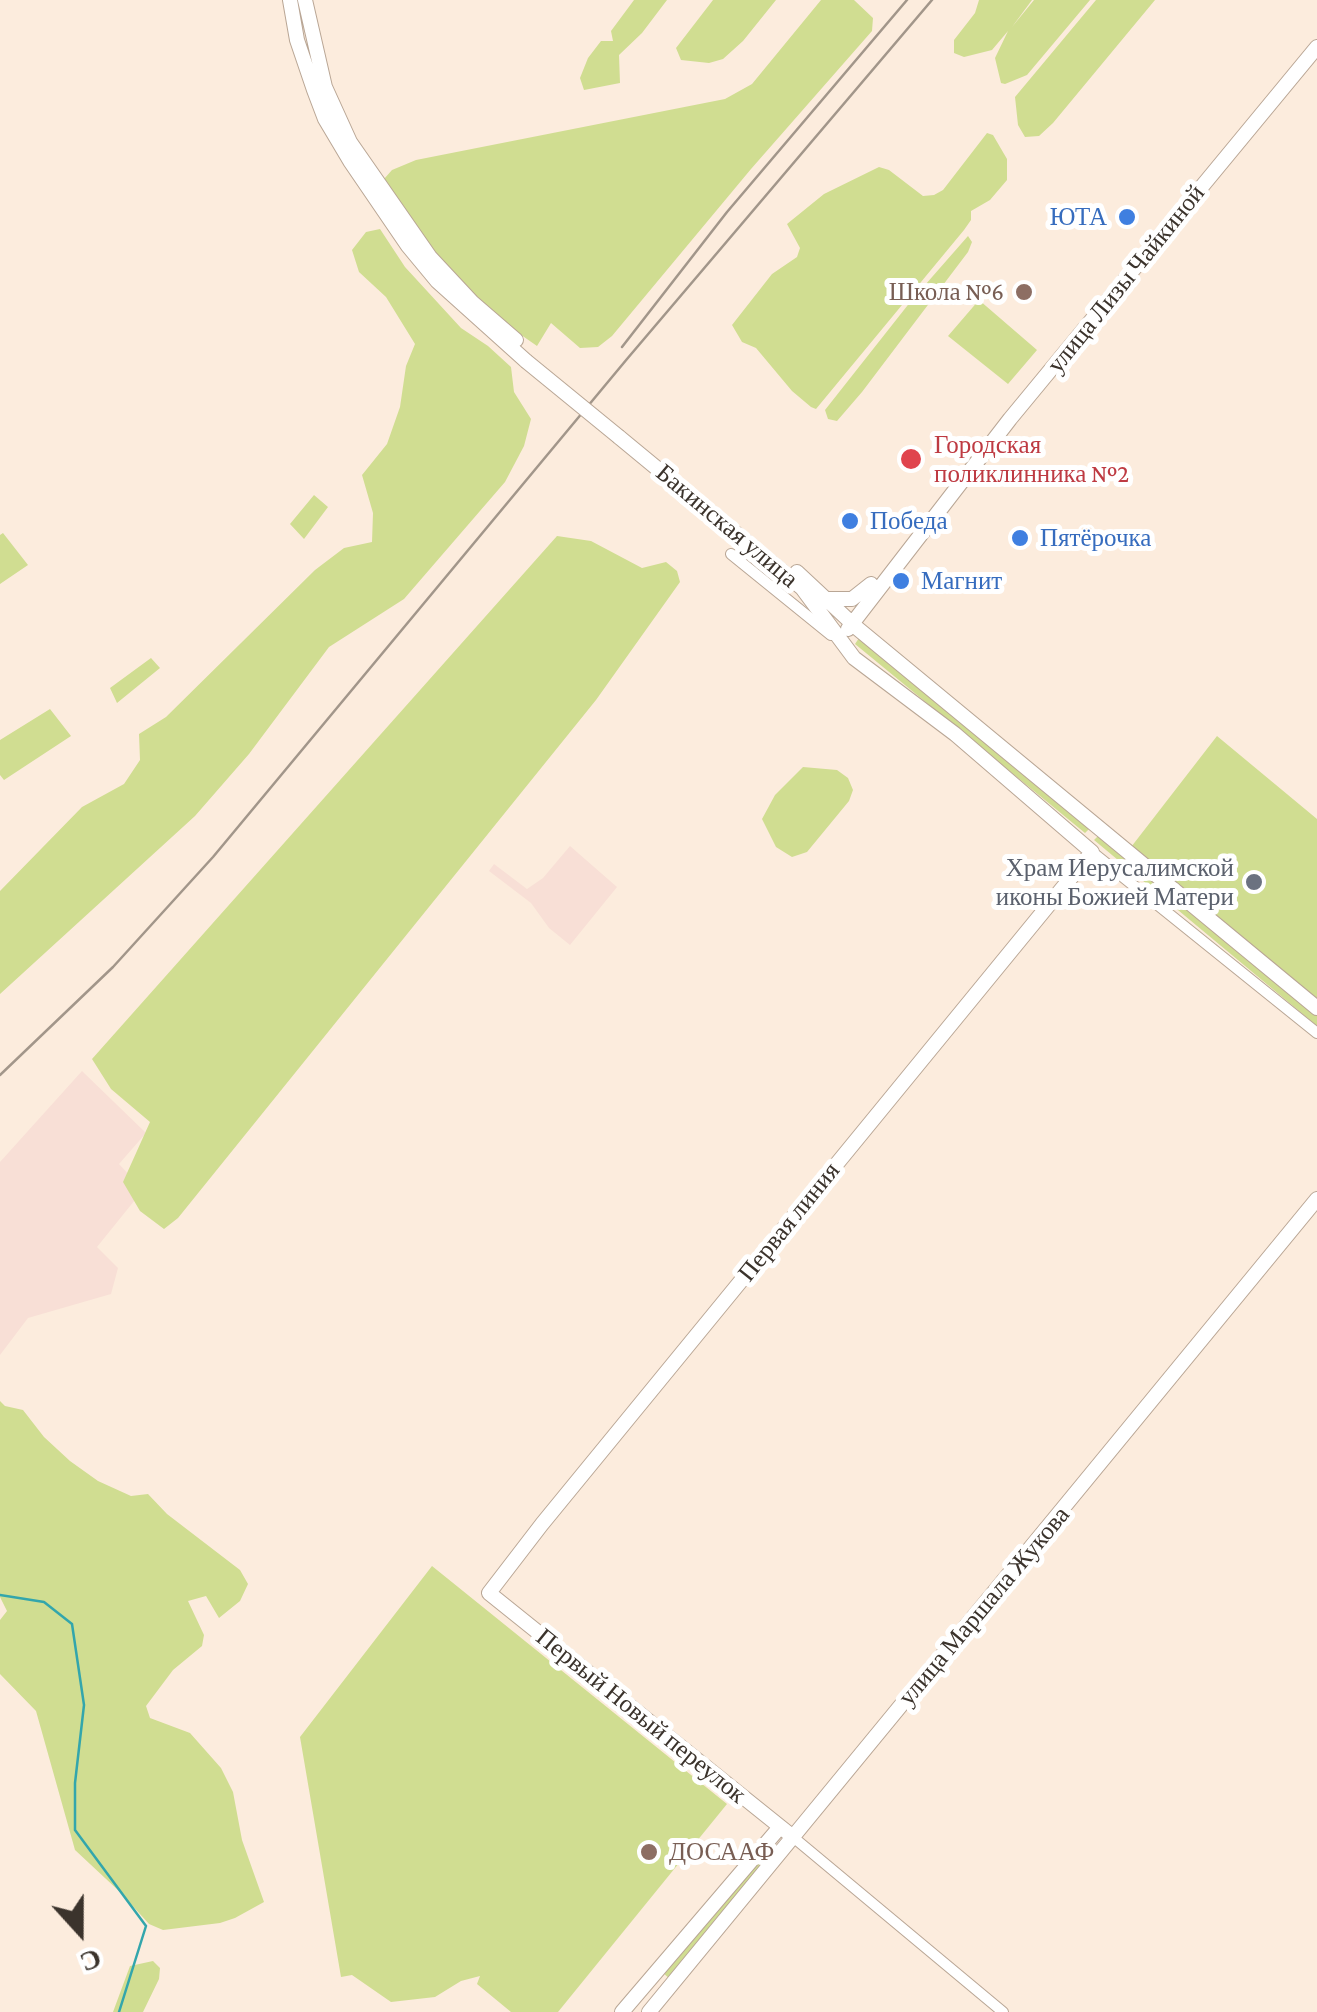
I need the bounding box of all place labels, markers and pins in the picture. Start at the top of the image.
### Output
place label: ЮТА [1050,202,1107,232]
marker: ЮТА [1116,206,1138,228]
place label: Школа №6 [889,277,1004,307]
marker: Школа №6 [1013,281,1035,303]
place label: Городская поликлинника №2 [934,430,1129,489]
marker: Городская поликлинника №2 [898,446,924,472]
place label: Победа [870,506,948,536]
marker: Победа [839,510,861,532]
place label: Пятёрочка [1040,523,1151,553]
marker: Пятёрочка [1009,527,1031,549]
place label: Магнит [921,566,1002,596]
marker: Магнит [890,570,912,592]
place label: Храм Иерусалимской иконы Божией Матери [996,853,1234,912]
marker: Храм Иерусалимской иконы Божией Матери [1243,871,1265,893]
place label: ДОСААФ [669,1837,774,1867]
marker: ДОСААФ [638,1841,660,1863]

